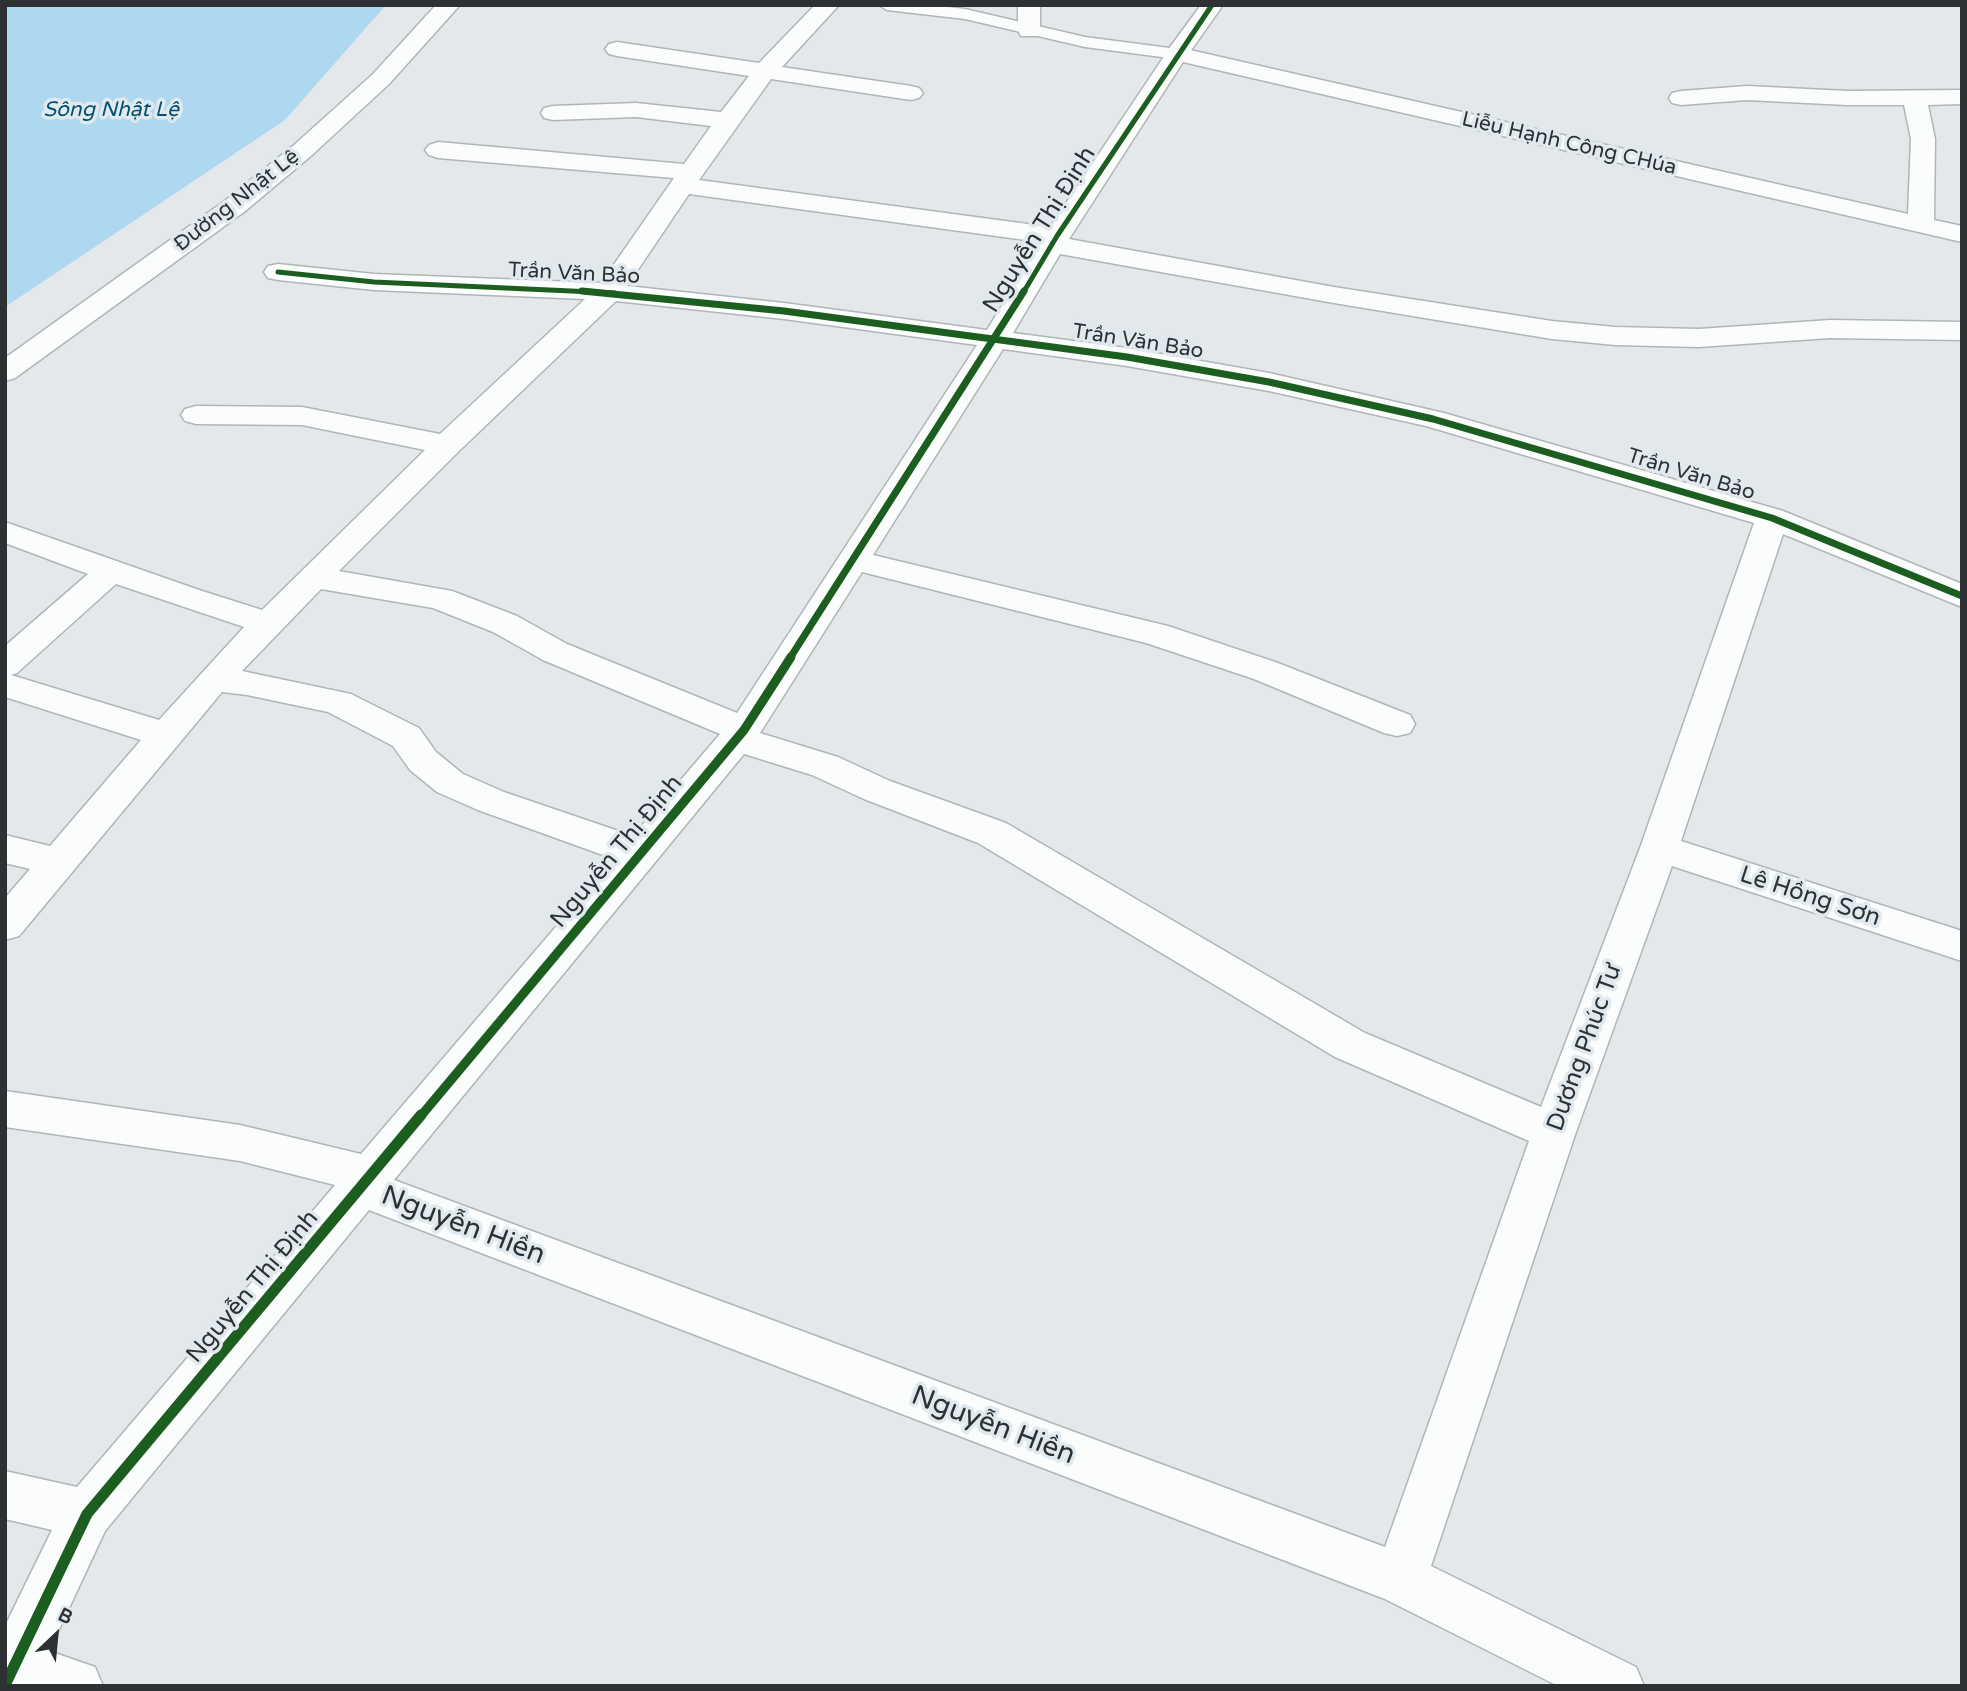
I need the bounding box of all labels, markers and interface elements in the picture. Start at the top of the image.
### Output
water label: Sông Nhật Lệ [43,97,179,123]
street label: Liễu Hạnh Công CHúa [1459,107,1679,181]
street label: Nguyễn Thị Định [977,142,1103,318]
street label: Đường Nhật Lệ [170,144,304,258]
street label: Trần Văn Bảo [507,258,641,290]
street label: Trần Văn Bảo [1071,319,1205,365]
street label: Trần Văn Bảo [1624,444,1758,506]
street label: Nguyễn Thị Định [545,770,689,934]
street label: Lê Hồng Sơn [1736,861,1884,933]
street label: Dương Phúc Tư [1541,961,1629,1135]
street label: Nguyễn Hiền [376,1179,550,1273]
street label: Nguyễn Thị Định [181,1205,325,1369]
street label: Nguyễn Hiền [906,1379,1080,1473]
north arrow [21,1600,91,1670]
text: B [54,1603,76,1629]

